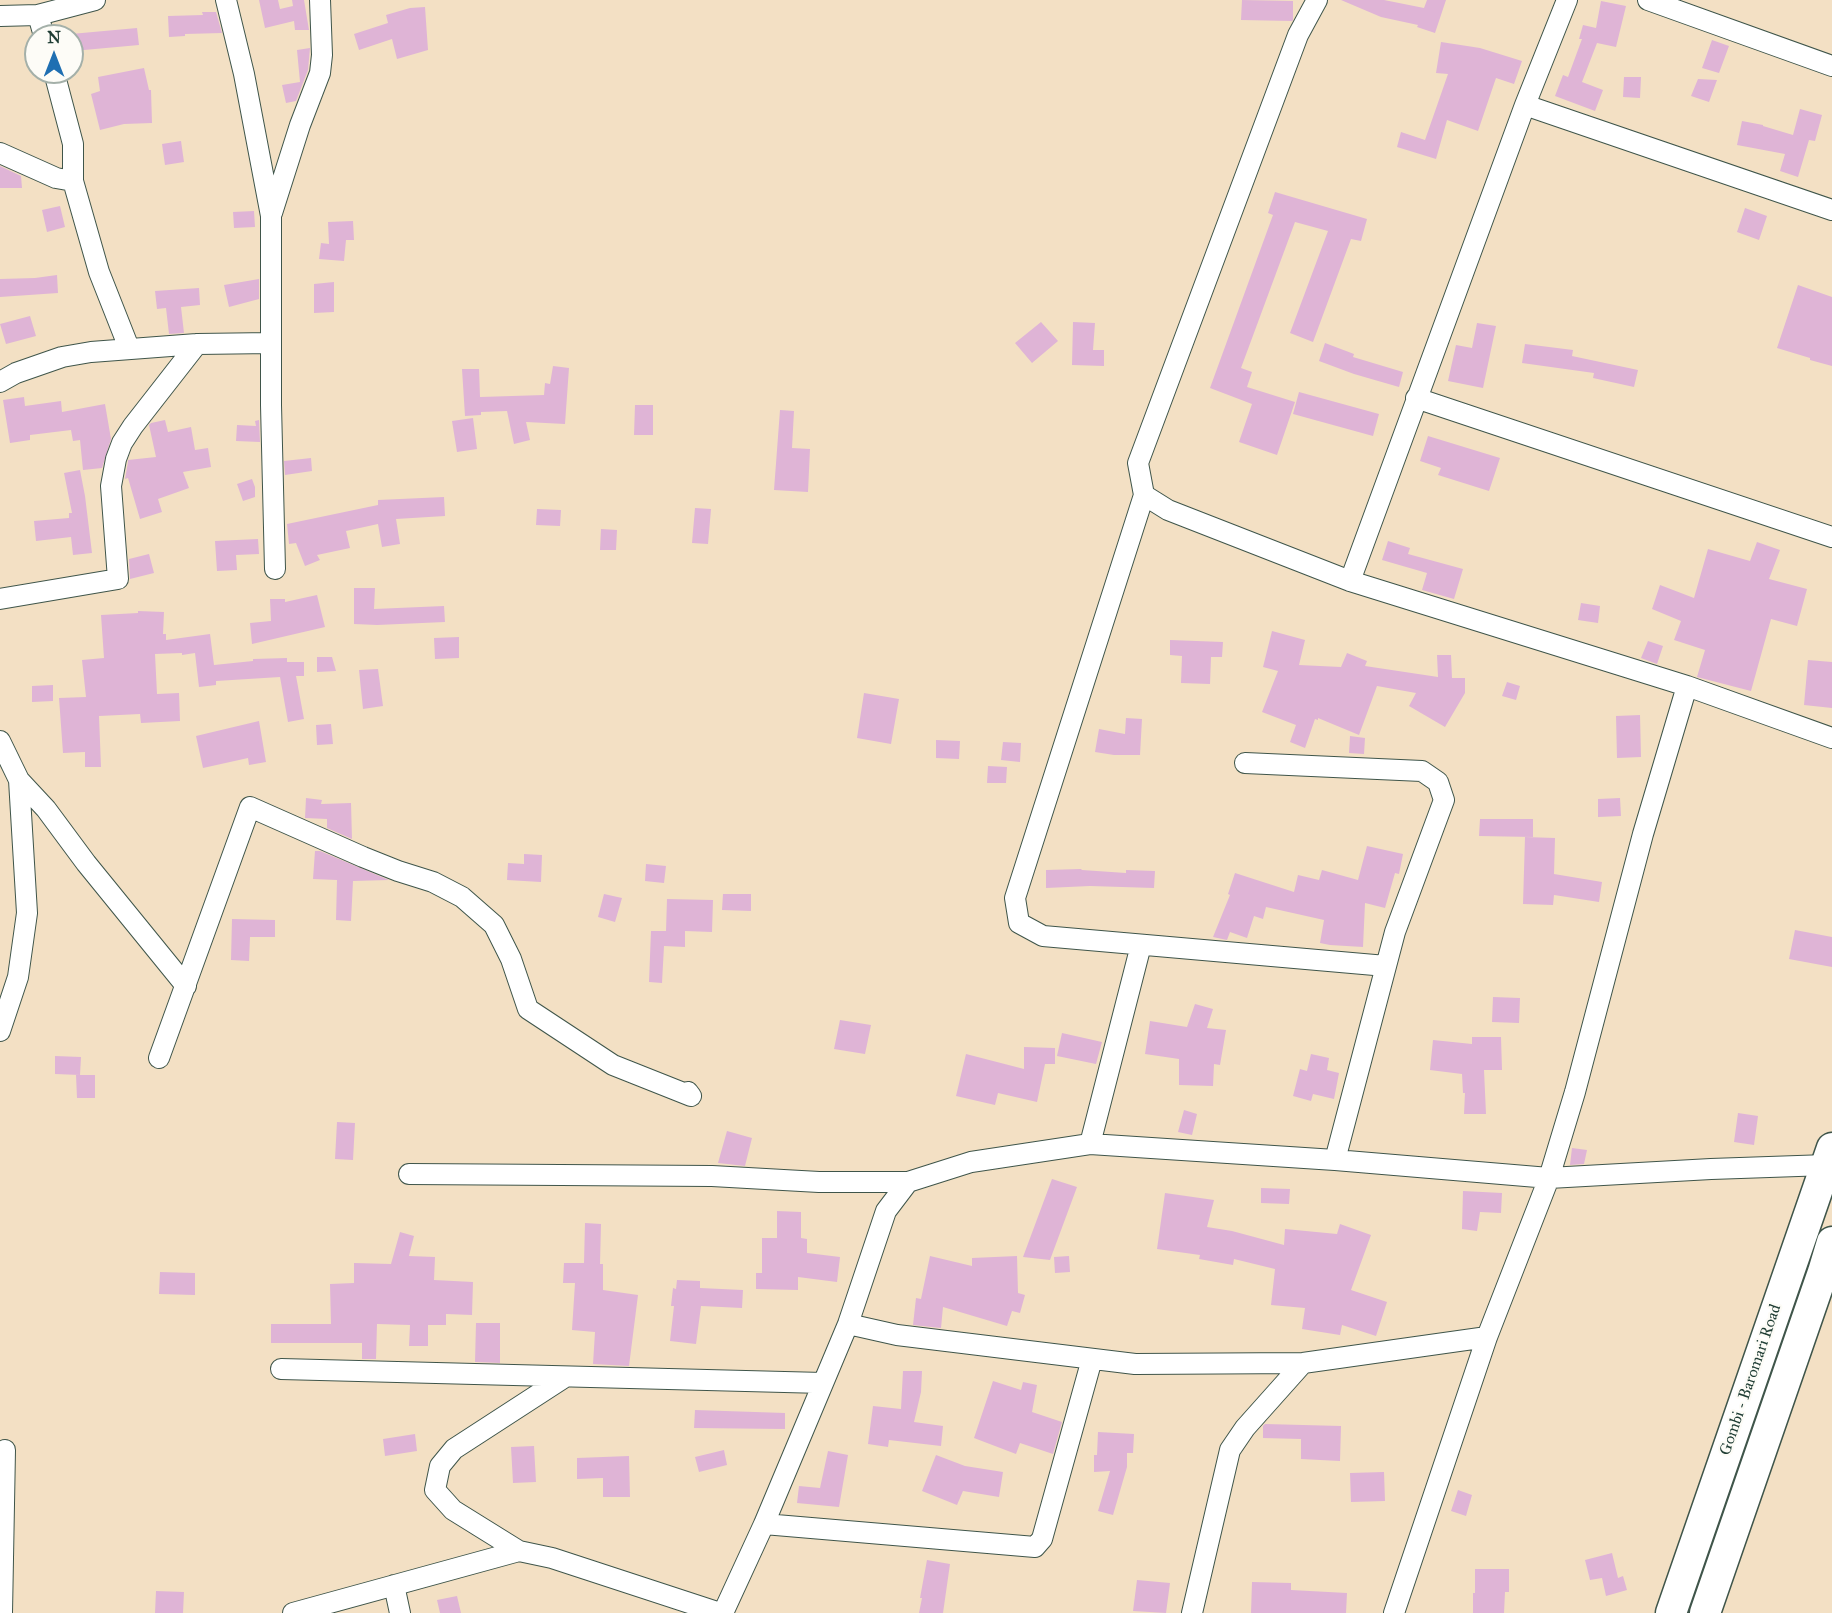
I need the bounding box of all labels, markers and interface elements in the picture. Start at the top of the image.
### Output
north arrow [24,24,84,84]
text: N [47,28,61,47]
street label: Gombi - Baromari Road [1716,1302,1786,1458]

